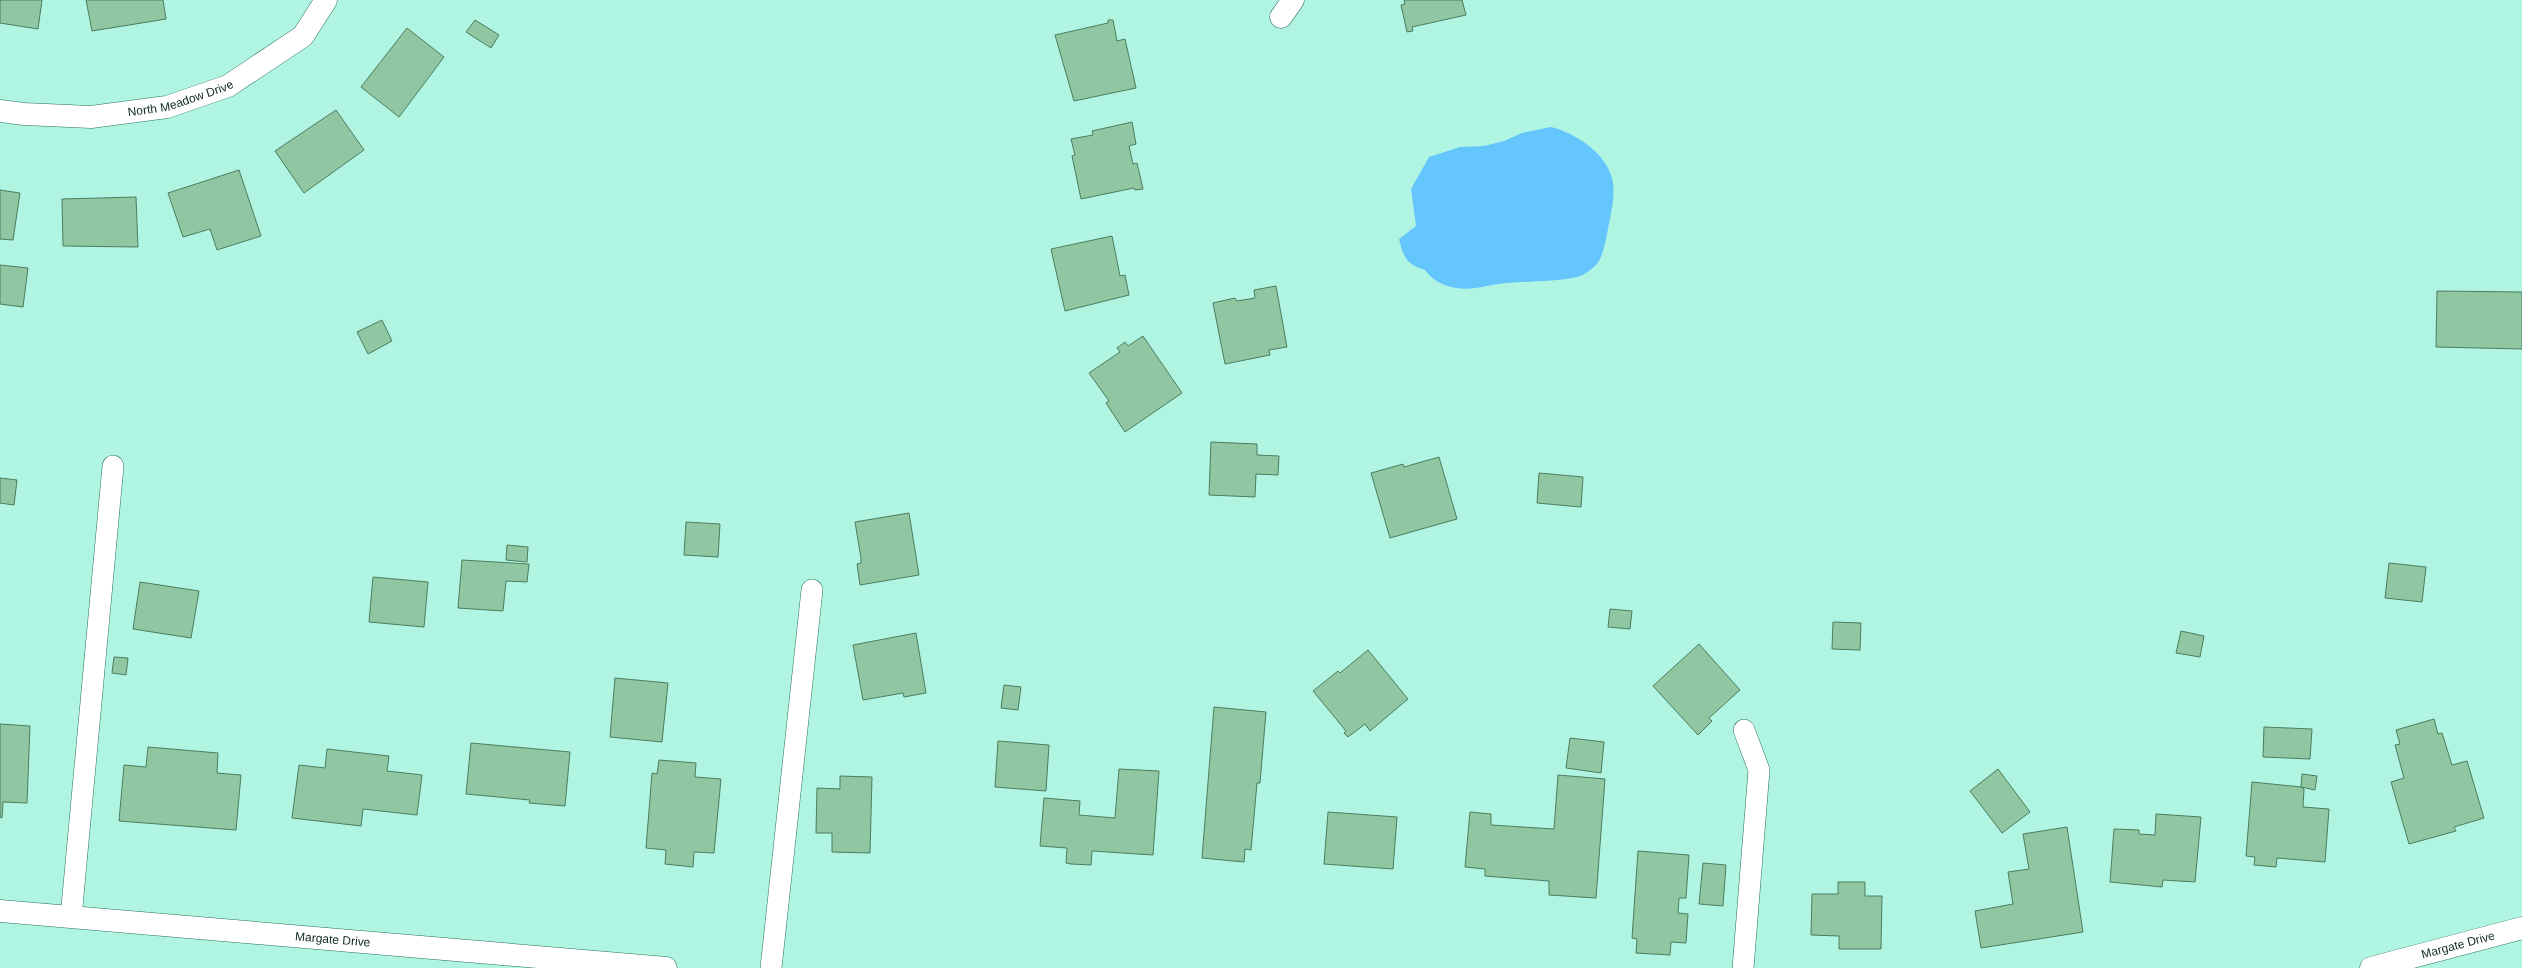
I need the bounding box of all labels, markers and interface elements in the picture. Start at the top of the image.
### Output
street label: North Meadow Drive [127,77,237,119]
street label: Margate Drive [2420,928,2497,961]
street label: Margate Drive [295,929,371,950]

